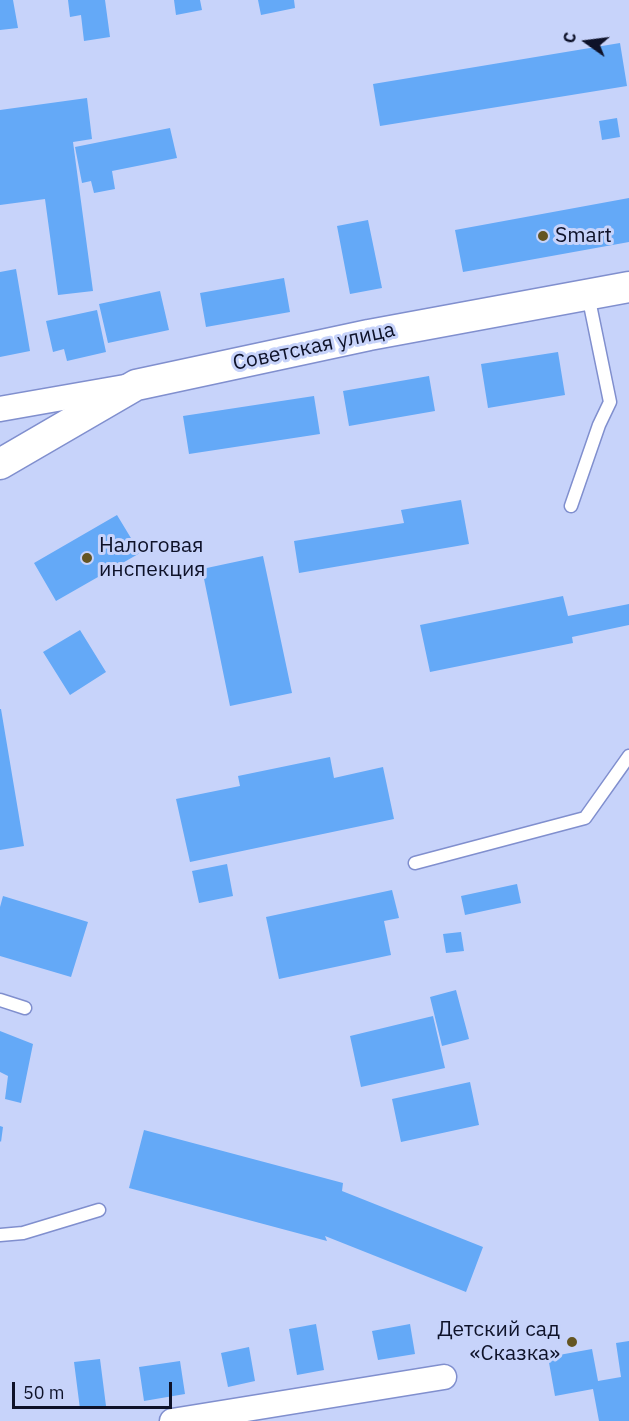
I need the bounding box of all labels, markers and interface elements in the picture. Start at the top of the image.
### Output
north arrow [557,12,617,72]
text: С [559,30,580,45]
place label: Smart [555,223,612,249]
marker: Smart [536,229,550,243]
street label: Советская улица [231,318,397,376]
place label: Налоговая инспекция [99,533,206,583]
marker: Налоговая инспекция [80,551,94,565]
place label: Детский сад «Сказка» [437,1317,560,1367]
marker: Детский сад «Сказка» [565,1335,579,1349]
scale bar [15,1370,176,1408]
text: 50 m [23,1381,65,1404]

